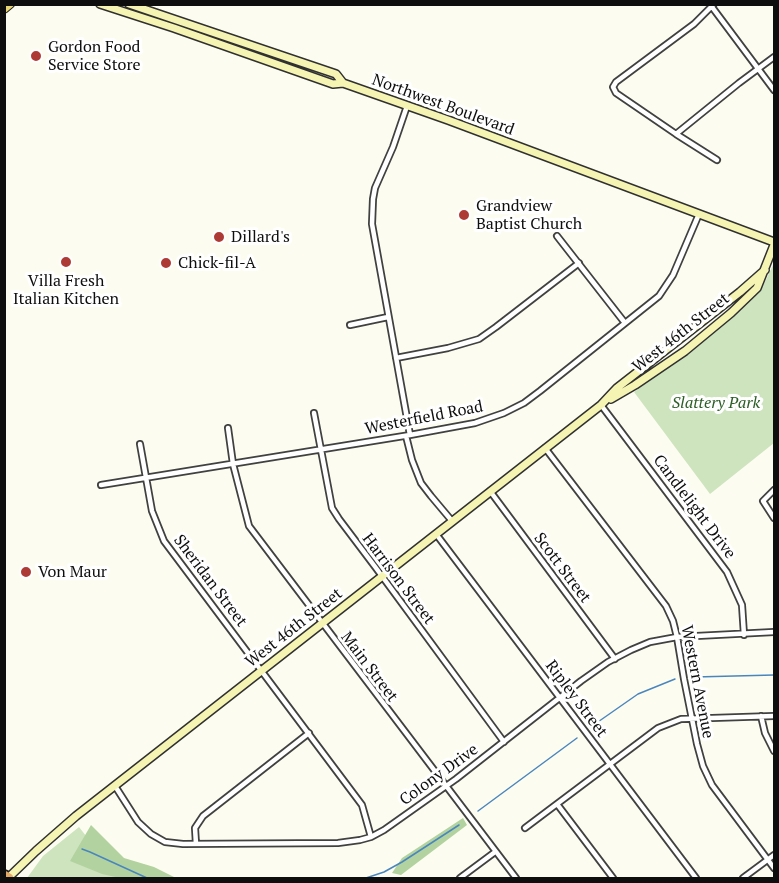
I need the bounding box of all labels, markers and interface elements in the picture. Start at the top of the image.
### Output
place label: Gordon Food Service Store [48,37,141,75]
marker: Gordon Food Service Store [29,49,43,63]
street label: Northwest Boulevard [369,70,517,140]
place label: Grandview Baptist Church [476,196,582,234]
marker: Grandview Baptist Church [457,208,471,222]
place label: Dillard's [231,227,290,247]
marker: Dillard's [212,230,226,244]
place label: Chick-fil-A [178,253,256,273]
marker: Villa Fresh Italian Kitchen [59,255,73,269]
marker: Chick-fil-A [159,256,173,270]
place label: Villa Fresh Italian Kitchen [13,271,119,309]
street label: West 46th Street [629,289,733,377]
park label: Slattery Park [672,393,760,413]
street label: Westerfield Road [363,397,485,439]
street label: Candlelight Drive [649,451,739,563]
street label: Scott Street [529,529,595,607]
street label: Harrison Street [358,530,438,628]
street label: Sheridan Street [169,531,251,631]
place label: Von Maur [38,562,107,582]
marker: Von Maur [19,565,33,579]
street label: West 46th Street [242,584,346,672]
street label: Western Avenue [677,624,717,740]
street label: Main Street [336,628,402,706]
street label: Ripley Street [541,657,611,741]
street label: Colony Drive [396,740,482,810]

